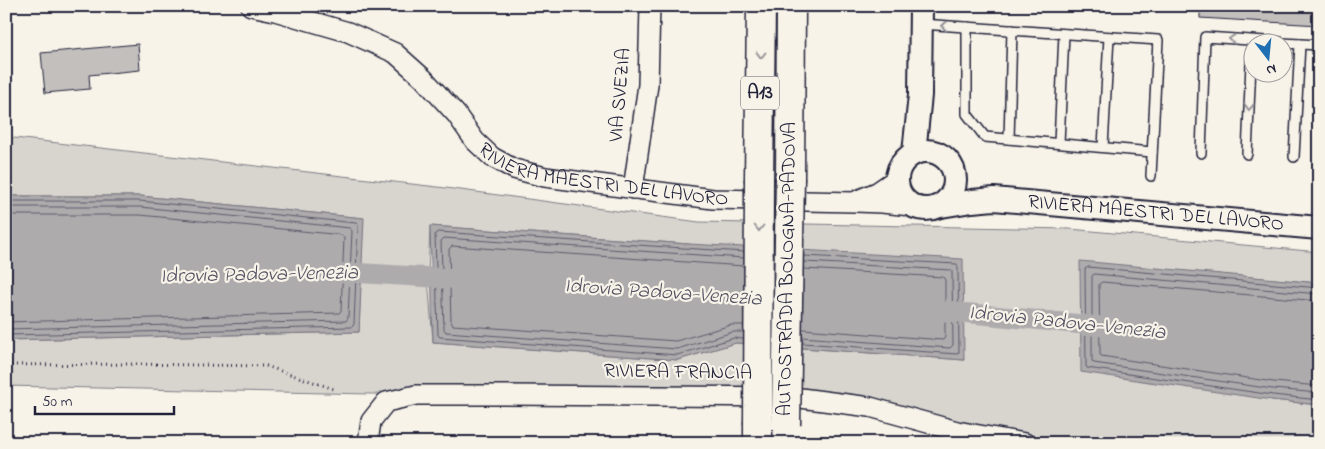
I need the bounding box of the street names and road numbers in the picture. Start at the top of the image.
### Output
street label: VIA SVEZIA [602,47,640,144]
road number: A13 [741,76,779,110]
street label: AUTOSTRADA BOLOGNA-PADOVA [771,122,805,416]
street label: RIVIERA MAESTRI DEL LAVORO [471,136,728,214]
street label: RIVIERA MAESTRI DEL LAVORO [1027,188,1285,239]
street label: RIVIERA FRANCIA [604,357,752,389]

